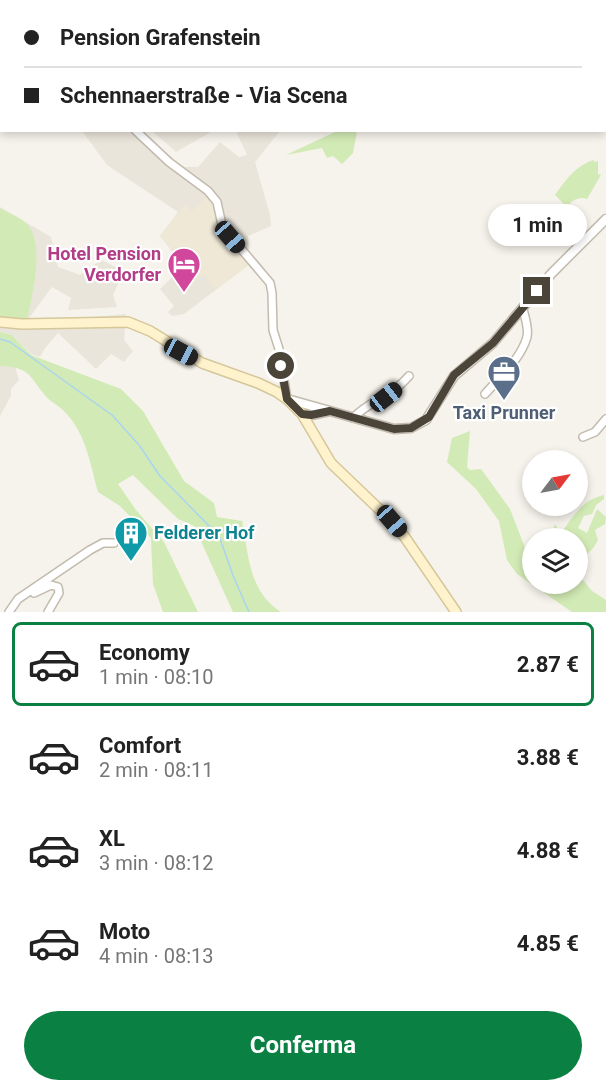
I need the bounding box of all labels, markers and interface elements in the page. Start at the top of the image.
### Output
text: Pension Grafenstein [60,25,261,50]
text: Schennaerstraße - Via Scena [60,83,348,108]
callout: 1 min [488,204,586,246]
text: 1 min [512,213,563,237]
car [211,218,249,256]
place label: Hotel Pension Verdorfer [48,243,161,285]
hotel icon: Hotel Pension Verdorfer [166,246,202,293]
route end [523,277,550,304]
car [161,336,201,368]
route start [267,352,294,379]
office icon: Taxi Prunner [486,354,522,401]
car [366,379,406,415]
place label: Taxi Prunner [453,402,556,423]
north arrow [522,450,588,516]
map controls [522,450,588,594]
car [373,502,411,540]
building icon: Felderer Hof [113,515,149,562]
place label: Felderer Hof [154,522,255,543]
button: layers [522,528,588,594]
icon: car [27,637,81,691]
text: Economy [99,640,190,665]
text: 2.87 € [517,652,579,677]
text: 1 min · 08:10 [99,665,214,689]
icon: car [27,730,81,784]
text: Comfort [99,733,181,758]
text: 3.88 € [517,745,579,770]
text: 2 min · 08:11 [99,758,214,782]
icon: car [27,823,81,877]
text: XL [99,826,125,851]
text: 4.88 € [517,838,579,863]
text: 3 min · 08:12 [99,851,214,875]
icon: car [27,916,81,970]
text: Moto [99,919,150,944]
text: 4.85 € [517,931,579,956]
text: 4 min · 08:13 [99,944,214,968]
button: Conferma [24,1011,582,1080]

